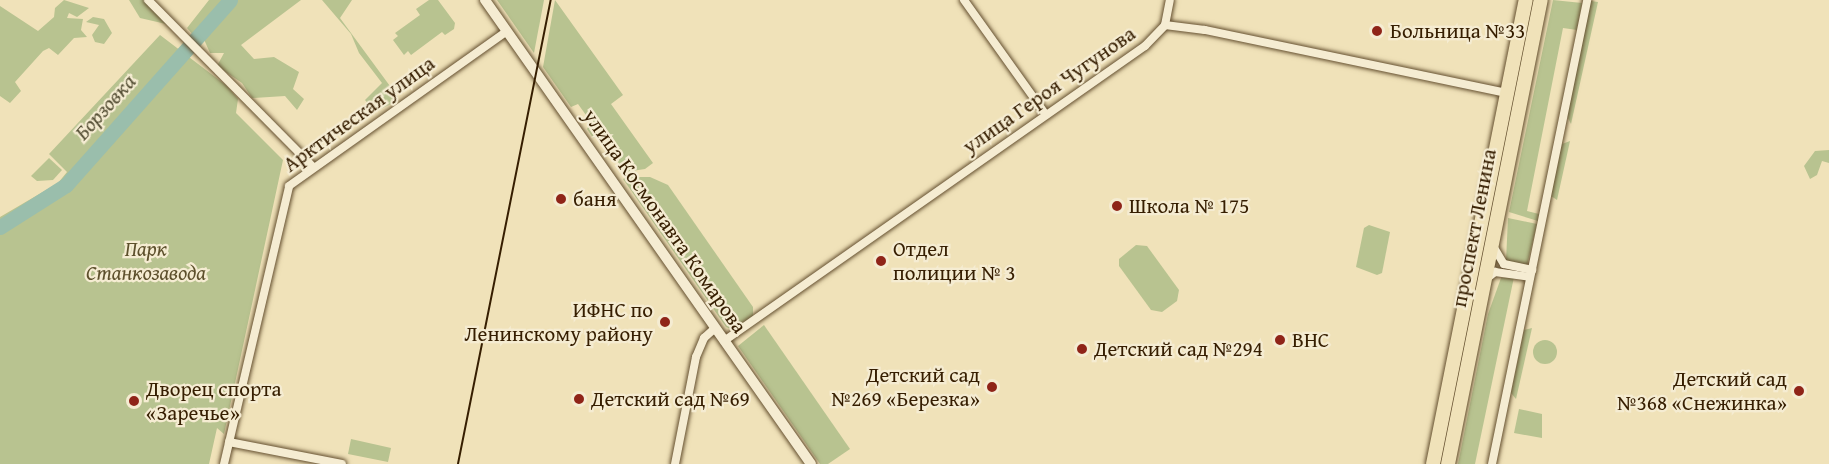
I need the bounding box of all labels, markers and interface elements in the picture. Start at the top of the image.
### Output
place label: Больница №33 [1390,18,1525,44]
street label: улица Героя Чугунова [958,21,1140,159]
marker: Больница №33 [1368,22,1386,40]
street label: Арктическая улица [278,51,440,177]
water label: Борзовка [69,69,141,145]
street label: улица Космонавта Комарова [578,104,752,338]
street label: проспект Ленина [1446,147,1502,309]
place label: баня [573,186,617,212]
marker: баня [554,192,568,206]
place label: Школа № 175 [1129,193,1249,219]
marker: Школа № 175 [1110,199,1124,213]
park label: Парк Станкозавода [86,236,206,286]
place label: Отдел полиции № 3 [893,236,1016,286]
marker: Отдел полиции № 3 [874,254,888,268]
place label: ИФНС по Ленинскому району [464,297,653,347]
marker: ИФНС по Ленинскому району [658,315,672,329]
place label: ВНС [1292,327,1329,353]
marker: ВНС [1273,333,1287,347]
place label: Детский сад №294 [1094,336,1263,362]
marker: Детский сад №294 [1075,342,1089,356]
place label: Детский сад №269 «Березка» [831,362,980,412]
place label: Детский сад №368 «Снежинка» [1617,366,1787,416]
place label: Дворец спорта «Заречье» [146,376,281,426]
marker: Детский сад №269 «Березка» [985,380,999,394]
marker: Детский сад №368 «Снежинка» [1792,384,1806,398]
place label: Детский сад №69 [591,386,750,412]
marker: Детский сад №69 [572,392,586,406]
marker: Дворец спорта «Заречье» [127,394,141,408]

